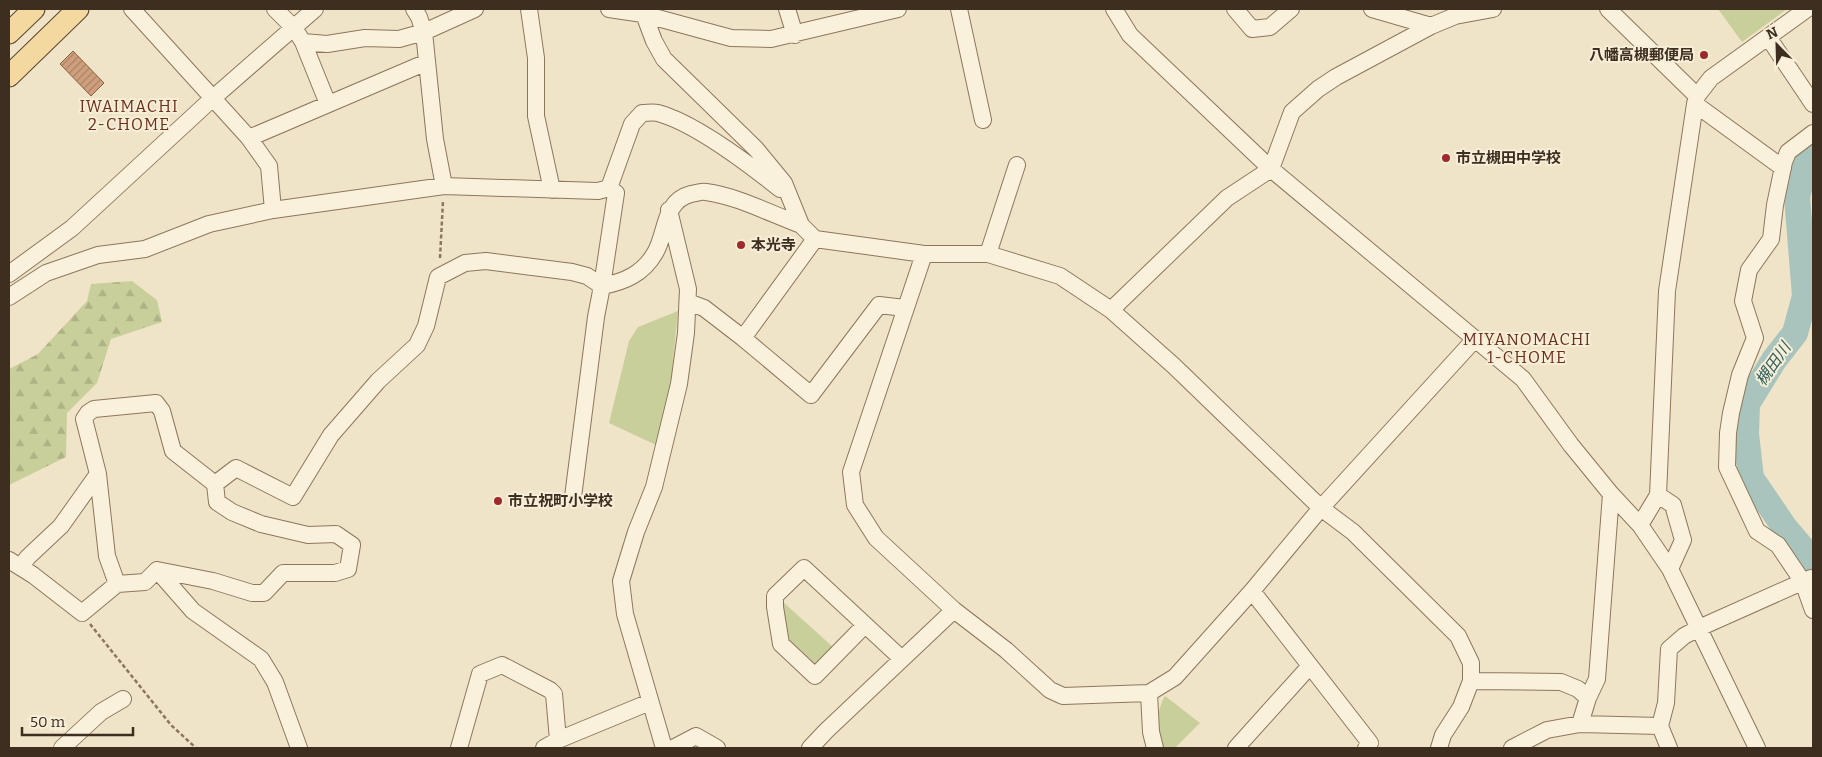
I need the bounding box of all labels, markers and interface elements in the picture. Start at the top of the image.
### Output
north arrow [1752,20,1802,70]
text: N [1764,23,1781,43]
place label: 八幡高槻郵便局 [1589,46,1694,64]
marker: 八幡高槻郵便局 [1698,49,1710,61]
district label: IWAIMACHI 2-CHOME [79,97,179,134]
place label: 市立槻田中学校 [1456,149,1561,167]
marker: 市立槻田中学校 [1440,152,1452,164]
place label: 本光寺 [751,236,796,254]
marker: 本光寺 [735,239,747,251]
district label: MIYANOMACHI 1-CHOME [1463,330,1591,367]
water label: 槻田川 [1751,337,1796,389]
place label: 市立祝町小学校 [508,492,613,510]
marker: 市立祝町小学校 [492,495,504,507]
scale bar [22,704,134,736]
text: 50 m [30,713,66,731]

